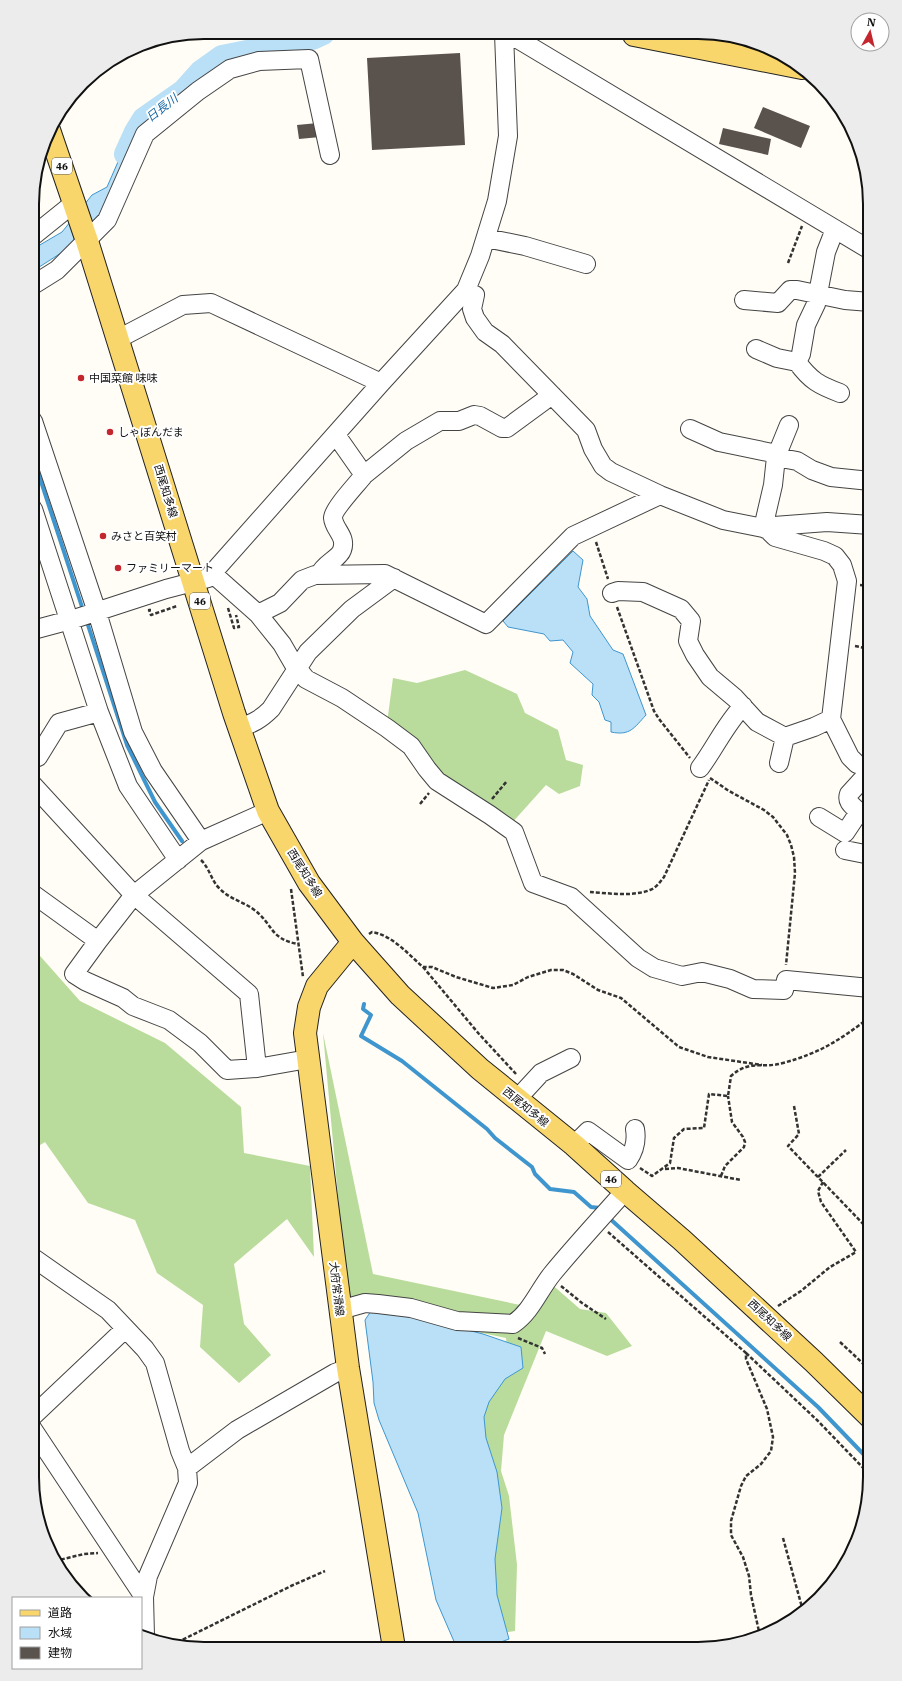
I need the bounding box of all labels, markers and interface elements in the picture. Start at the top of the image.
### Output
north arrow [850,12,890,52]
text: N [866,15,877,30]
water label: 日長川 [143,89,182,125]
road number: 46 [52,158,72,174]
place label: 中国菜館 味味 [89,371,158,385]
marker: 中国菜館 味味 [76,373,86,383]
place label: しゃぼんだま [118,425,184,439]
marker: しゃぼんだま [105,427,115,437]
street label: 西尾知多線 [151,463,181,519]
place label: みさと百笑村 [111,529,177,543]
marker: みさと百笑村 [98,531,108,541]
place label: ファミリーマート [126,561,214,575]
marker: ファミリーマート [113,563,123,573]
road number: 46 [190,593,210,609]
street label: 西尾知多線 [284,846,326,900]
street label: 西尾知多線 [500,1084,552,1130]
road number: 46 [601,1171,621,1187]
street label: 大府常滑線 [327,1261,347,1317]
street label: 西尾知多線 [745,1296,795,1344]
legend [12,1597,142,1669]
text: 道路 [48,1605,72,1620]
text: 水域 [48,1625,72,1640]
text: 建物 [48,1645,72,1660]

